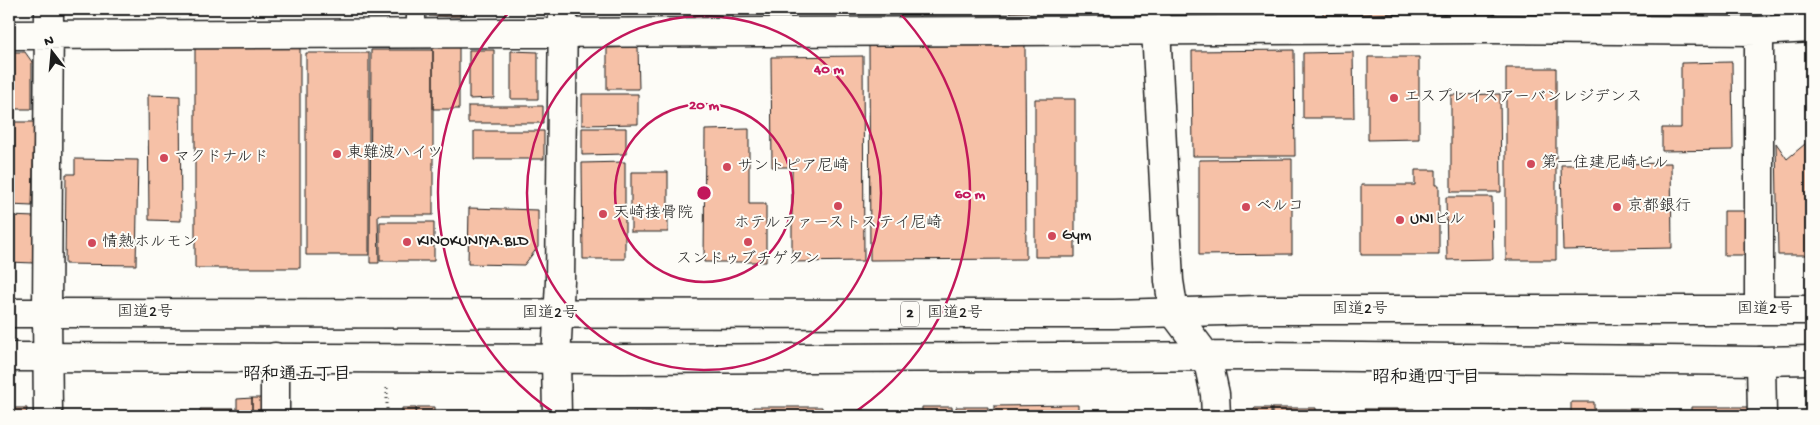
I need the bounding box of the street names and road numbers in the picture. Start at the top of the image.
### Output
street label: 国道2号 [1332,300,1388,320]
street label: 国道2号 [1737,300,1793,320]
road number: 2 [901,302,919,326]
street label: 国道2号 [117,303,173,323]
street label: 国道2号 [522,304,578,324]
street label: 国道2号 [927,304,983,324]

